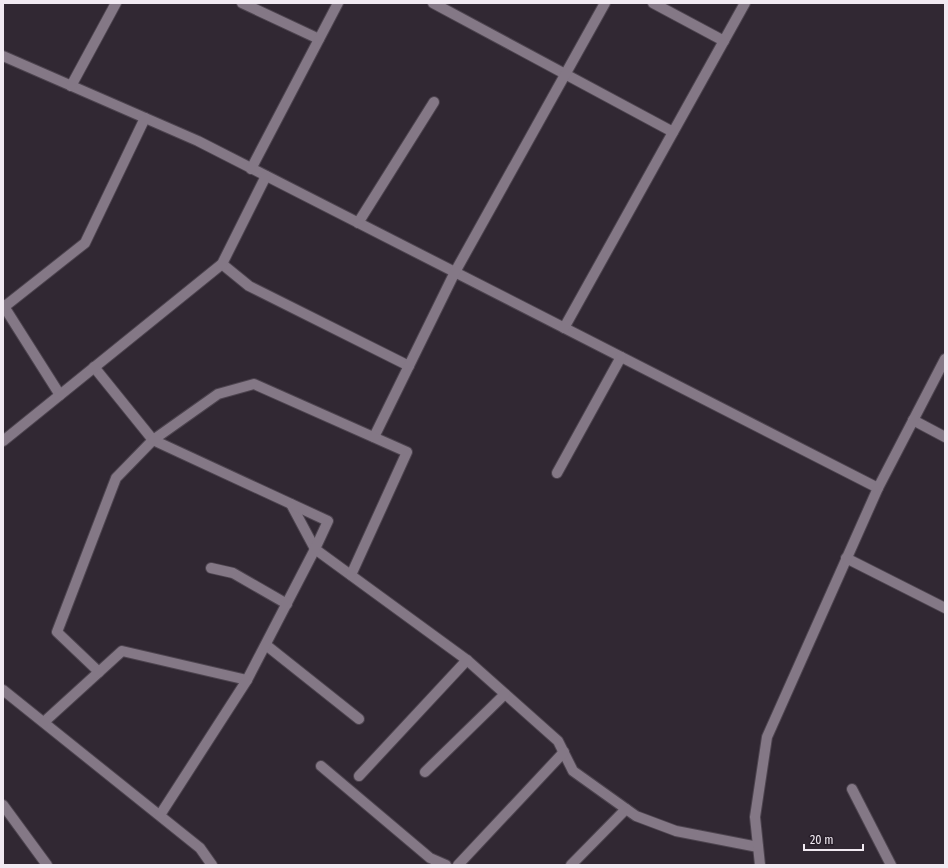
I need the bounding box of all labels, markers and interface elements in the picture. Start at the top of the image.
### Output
scale bar [804,826,863,852]
text: 20 m [810,833,834,847]

